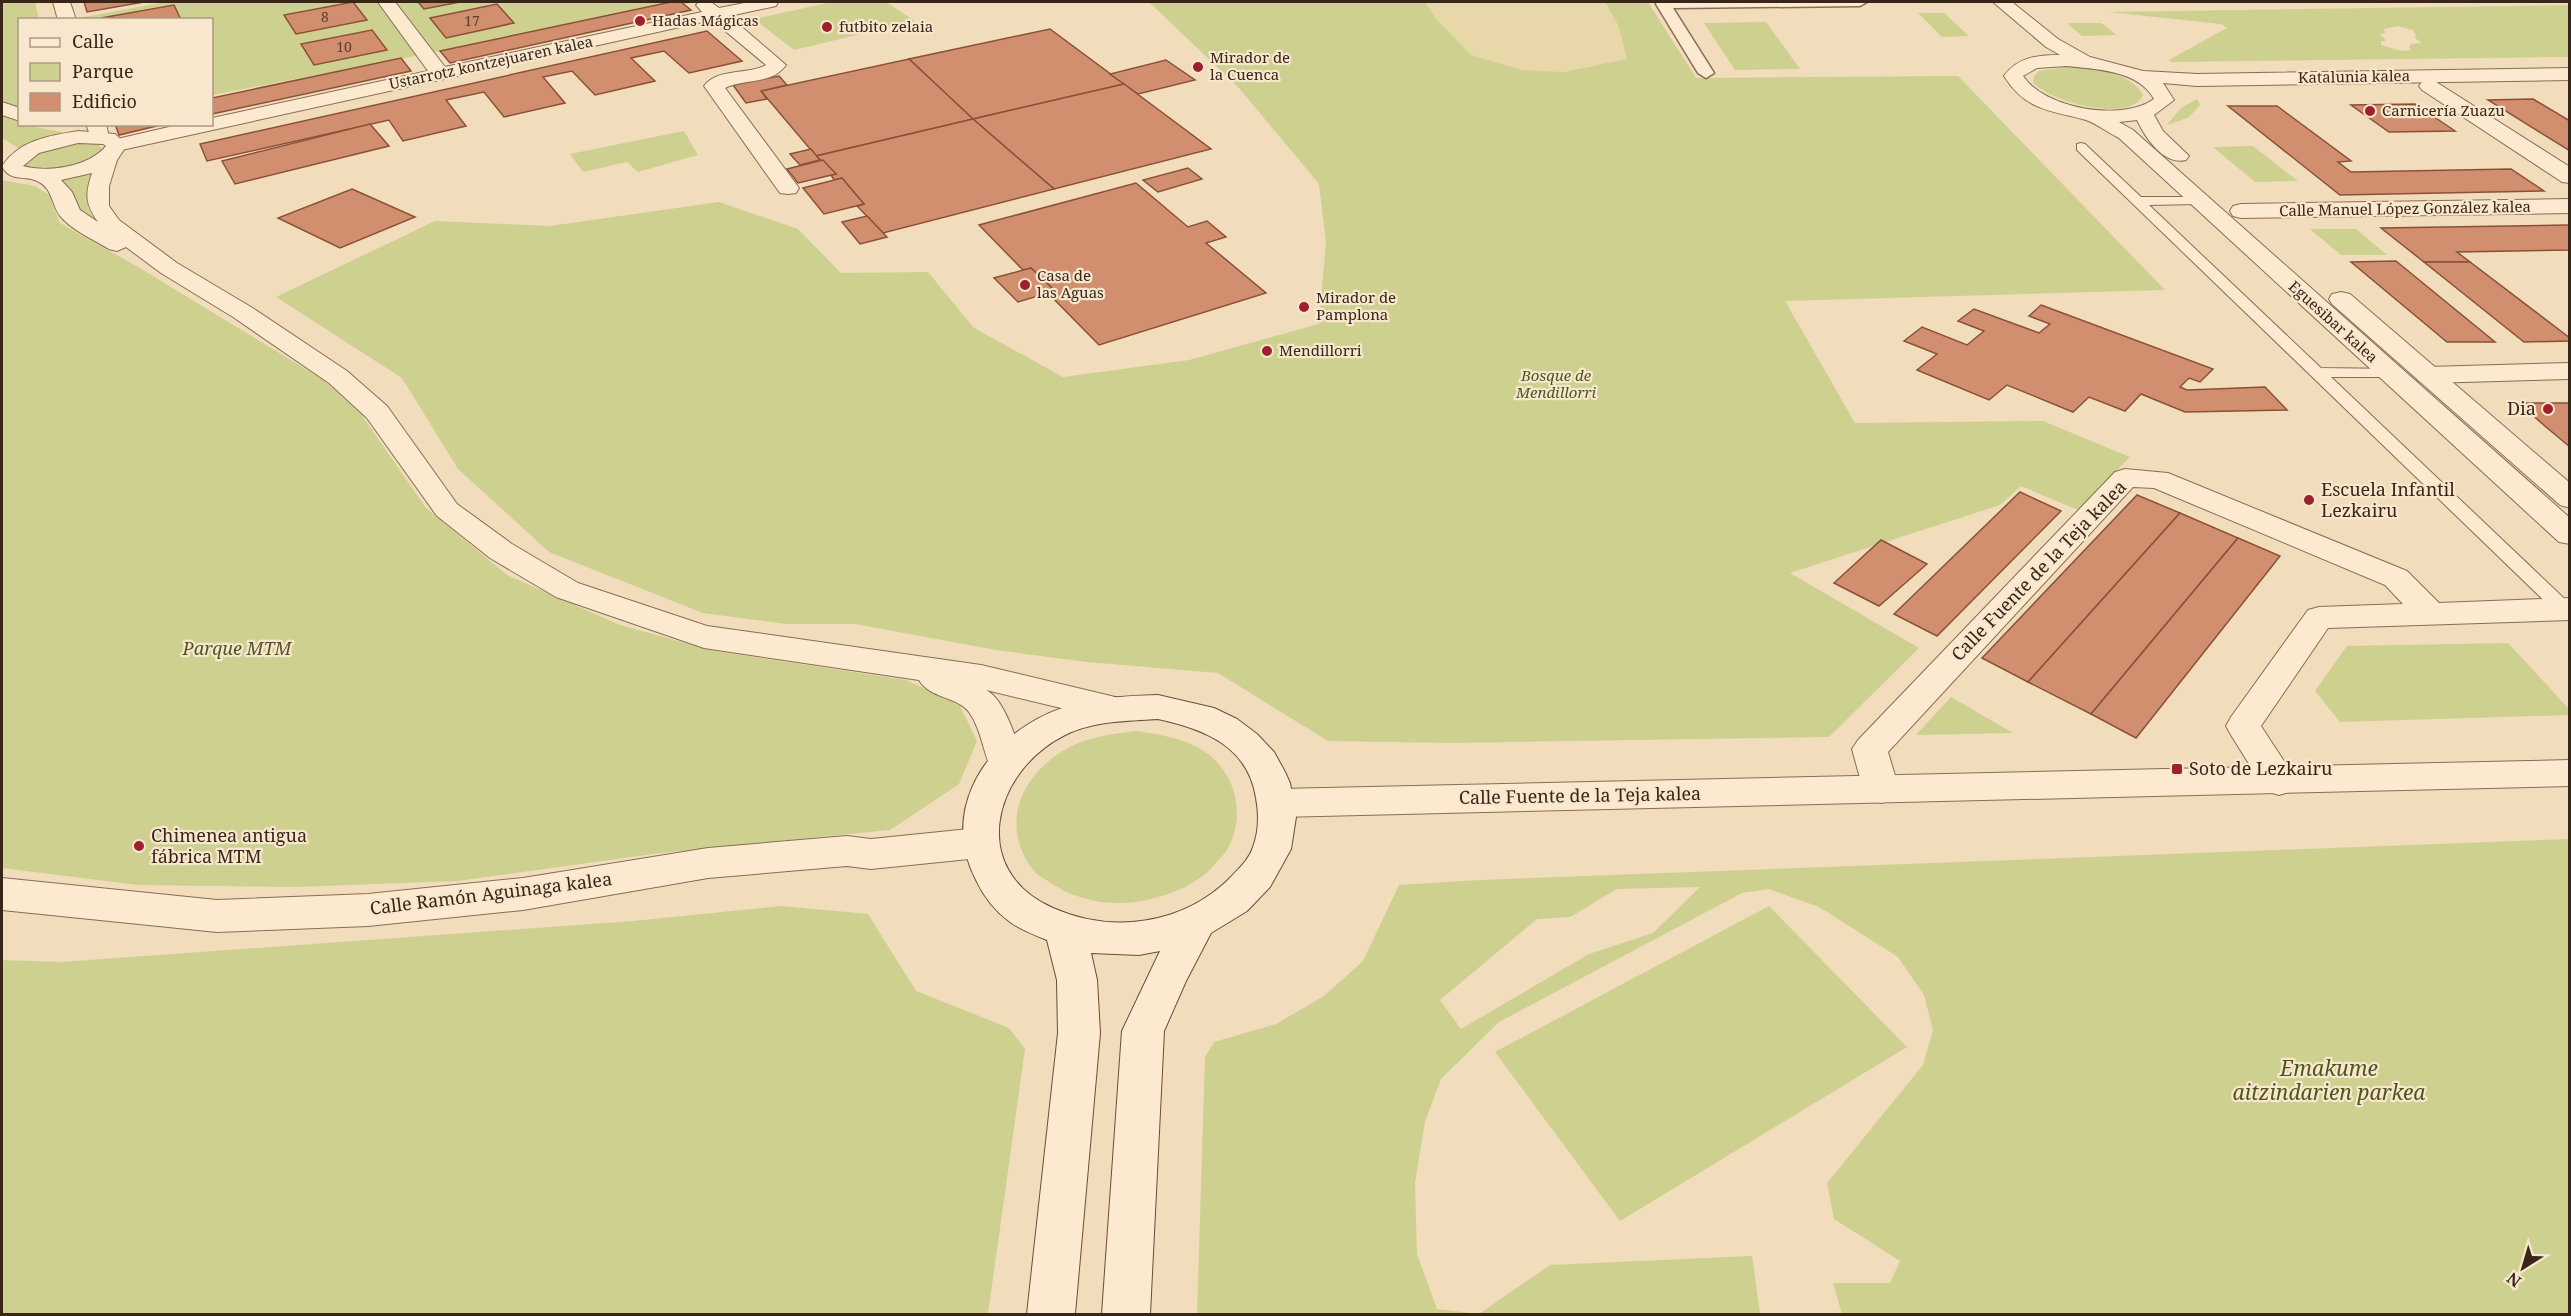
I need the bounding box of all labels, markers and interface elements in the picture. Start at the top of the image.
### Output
house number: 8 [321,7,329,26]
place label: Hadas Mágicas [652,10,759,30]
house number: 17 [464,11,480,30]
marker: Hadas Mágicas [633,14,647,28]
place label: futbito zelaia [839,16,933,36]
legend [18,18,213,126]
marker: futbito zelaia [820,20,834,34]
text: Calle [72,29,114,53]
street label: Ustarrotz kontzejuaren kalea [387,31,595,93]
house number: 10 [336,37,352,56]
place label: Mirador de la Cuenca [1210,47,1290,84]
text: Parque [72,59,134,83]
marker: Mirador de la Cuenca [1191,60,1205,74]
street label: Katalunia kalea [2298,65,2410,87]
text: Edificio [72,89,137,113]
place label: Carnicería Zuazu [2382,100,2505,120]
marker: Carnicería Zuazu [2363,104,2377,118]
street label: Calle Manuel López González kalea [2279,196,2531,220]
place label: Casa de las Aguas [1037,265,1104,302]
street label: Eguesibar kalea [2285,276,2383,367]
marker: Casa de las Aguas [1018,278,1032,292]
place label: Mirador de Pamplona [1316,287,1396,324]
marker: Mirador de Pamplona [1297,300,1311,314]
place label: Mendillorri [1279,340,1362,360]
marker: Mendillorri [1260,344,1274,358]
park label: Bosque de Mendillorri [1515,365,1596,402]
place label: Dia [2507,396,2536,420]
marker: Dia [2541,402,2555,416]
street label: Calle Fuente de la Teja kalea [1945,475,2131,666]
place label: Escuela Infantil Lezkairu [2321,477,2455,522]
marker: Escuela Infantil Lezkairu [2302,493,2316,507]
park label: Parque MTM [182,636,293,660]
place label: Soto de Lezkairu [2189,756,2333,780]
marker: Soto de Lezkairu [2170,762,2184,776]
street label: Calle Fuente de la Teja kalea [1459,781,1701,809]
place label: Chimenea antigua fábrica MTM [151,823,307,868]
marker: Chimenea antigua fábrica MTM [132,839,146,853]
street label: Calle Ramón Aguinaga kalea [368,866,613,920]
park label: Emakume aitzindarien parkea [2232,1054,2426,1106]
north arrow [2493,1238,2553,1298]
text: N [2502,1267,2526,1293]

